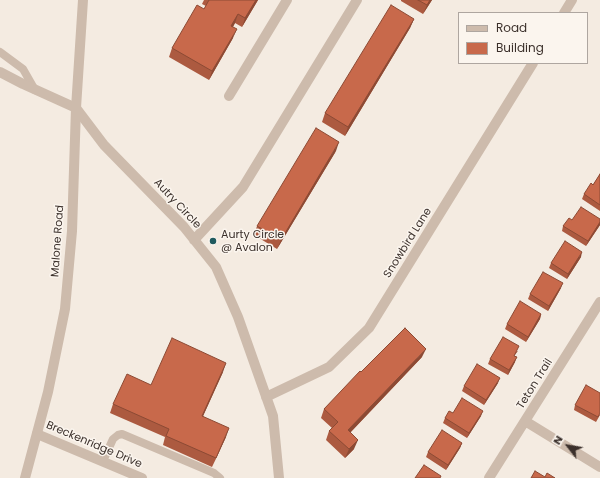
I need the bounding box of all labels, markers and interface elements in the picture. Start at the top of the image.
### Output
legend [458,12,588,64]
text: Road [496,19,527,36]
text: Building [496,39,544,56]
street label: Autry Circle [151,176,203,232]
street label: Malone Road [49,205,67,277]
street label: Snowbird Lane [381,205,435,281]
place label: Aurty Circle @ Avalon [221,228,284,254]
marker: Aurty Circle @ Avalon [208,236,218,246]
street label: Teton Trail [514,356,556,412]
street label: Breckenridge Drive [44,419,144,471]
north arrow [548,426,588,466]
text: N [549,432,567,447]

